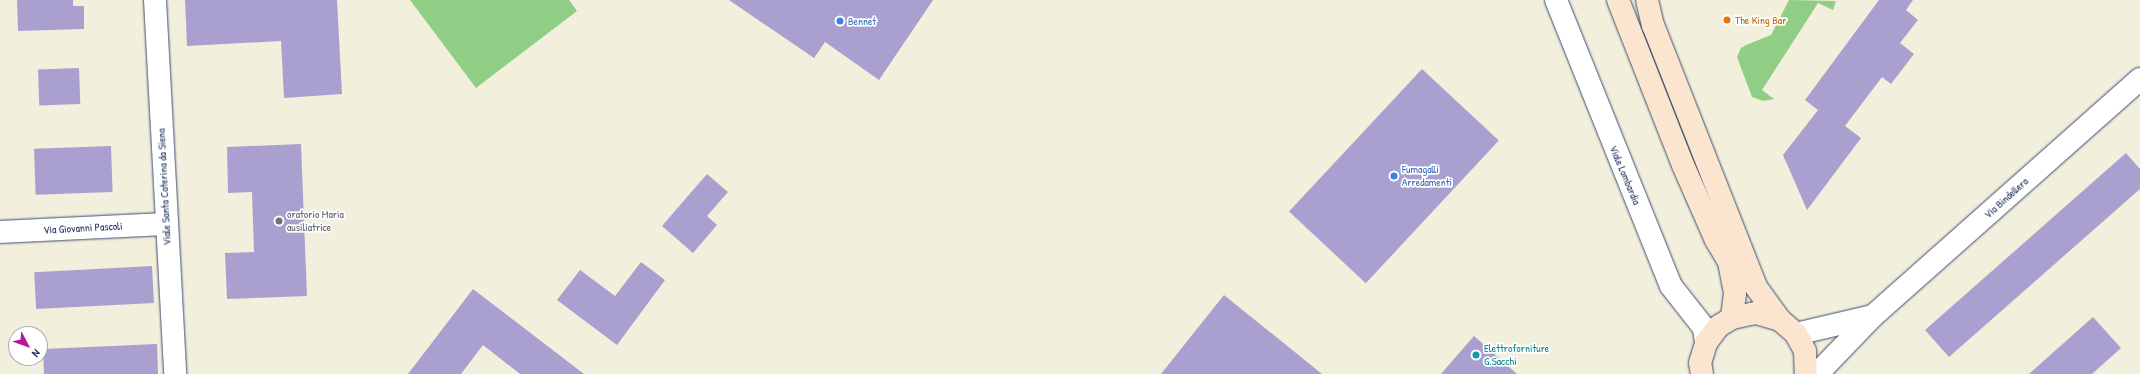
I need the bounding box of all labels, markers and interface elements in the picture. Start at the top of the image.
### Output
place label: The King Bar [1735,13,1786,27]
place label: Bennet [848,14,876,28]
marker: The King Bar [1722,15,1732,25]
marker: Bennet [835,16,845,26]
street label: Viale Santa Caterina da Siena [154,128,174,246]
street label: Viale Lombardia [1607,143,1643,207]
place label: Fumagalli Arredamenti [1402,163,1452,189]
marker: Fumagalli Arredamenti [1389,171,1399,181]
street label: Via Bindellera [1981,175,2031,221]
place label: oratorio Maria ausiliatrice [287,208,344,234]
marker: oratorio Maria ausiliatrice [274,216,284,226]
street label: Via Giovanni Pascoli [43,219,123,237]
north arrow [8,326,48,366]
place label: Elettroforniture G.Sacchi [1484,342,1549,368]
text: N [29,346,44,360]
marker: Elettroforniture G.Sacchi [1471,350,1481,360]

